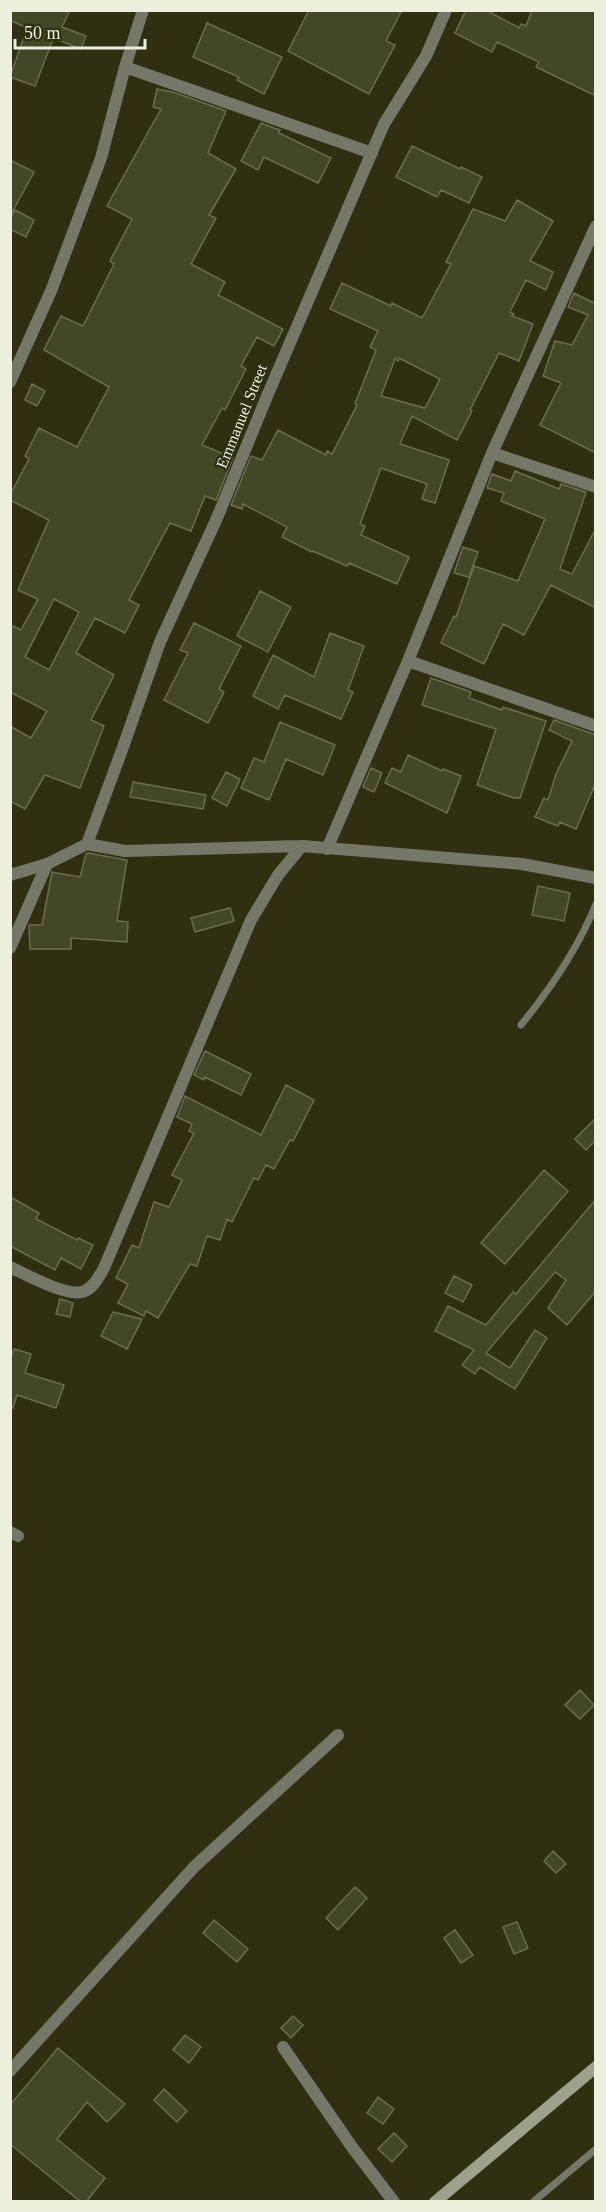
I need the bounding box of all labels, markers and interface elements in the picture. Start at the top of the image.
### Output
scale bar [15,12,146,50]
text: 50 m [24,23,61,43]
street label: Emmanuel Street [213,361,270,471]

